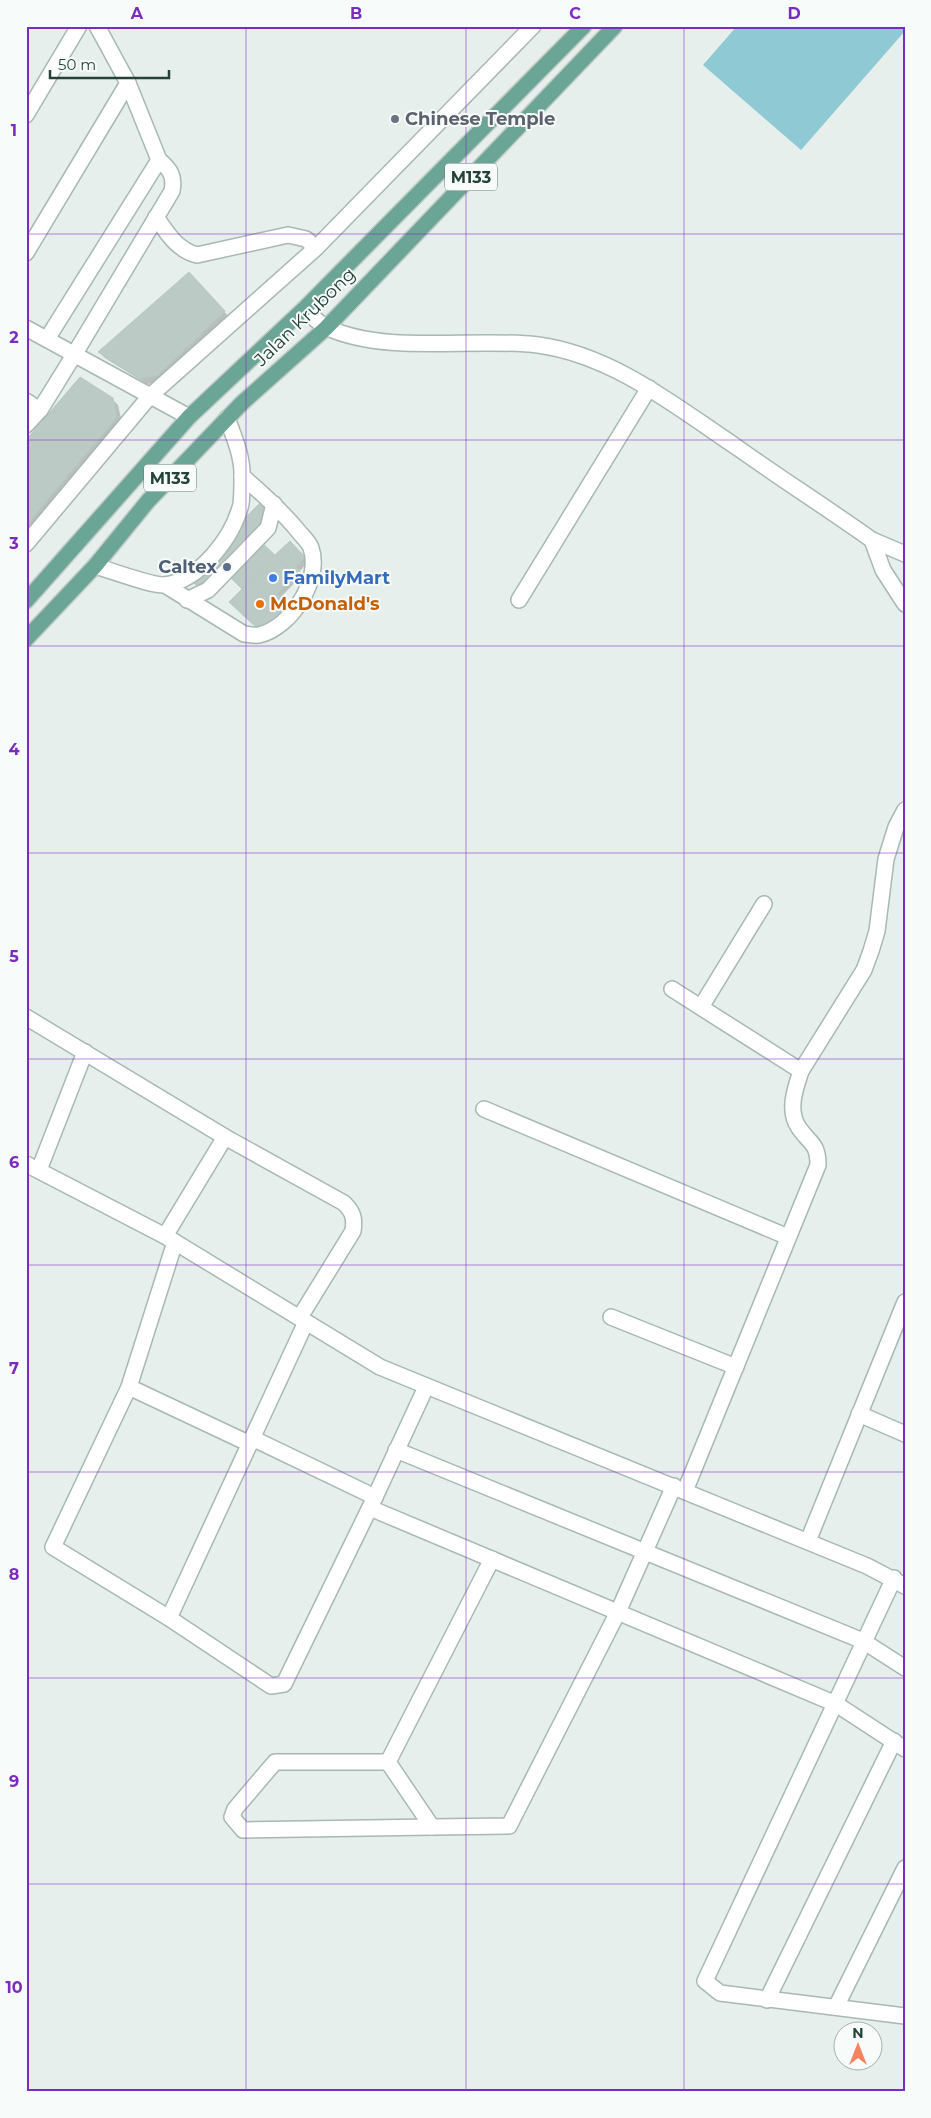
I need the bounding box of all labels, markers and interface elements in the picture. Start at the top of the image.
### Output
text: A [130,4,144,23]
text: B [350,4,362,23]
text: C [569,4,581,23]
text: D [787,4,801,23]
scale bar [50,48,169,80]
text: 50 m [58,55,96,74]
place label: Chinese Temple [405,108,555,130]
marker: Chinese Temple [389,113,401,125]
text: 1 [11,121,17,140]
road number: M133 [445,163,497,190]
street label: Jalan Krubong [249,263,360,371]
text: 2 [9,328,19,347]
road number: M133 [144,464,196,492]
text: 3 [8,534,19,553]
place label: Caltex [158,556,217,578]
marker: Caltex [221,561,233,573]
place label: FamilyMart [283,567,390,589]
marker: FamilyMart [267,572,279,584]
place label: McDonald's [270,593,380,615]
marker: McDonald's [254,598,266,610]
text: 4 [8,740,20,759]
text: 5 [9,947,19,966]
text: 6 [9,1153,19,1172]
text: 7 [9,1359,19,1378]
text: 8 [9,1565,19,1584]
text: 9 [9,1772,19,1791]
text: 10 [5,1978,23,1997]
north arrow [834,2020,884,2070]
text: N [852,2024,864,2042]

